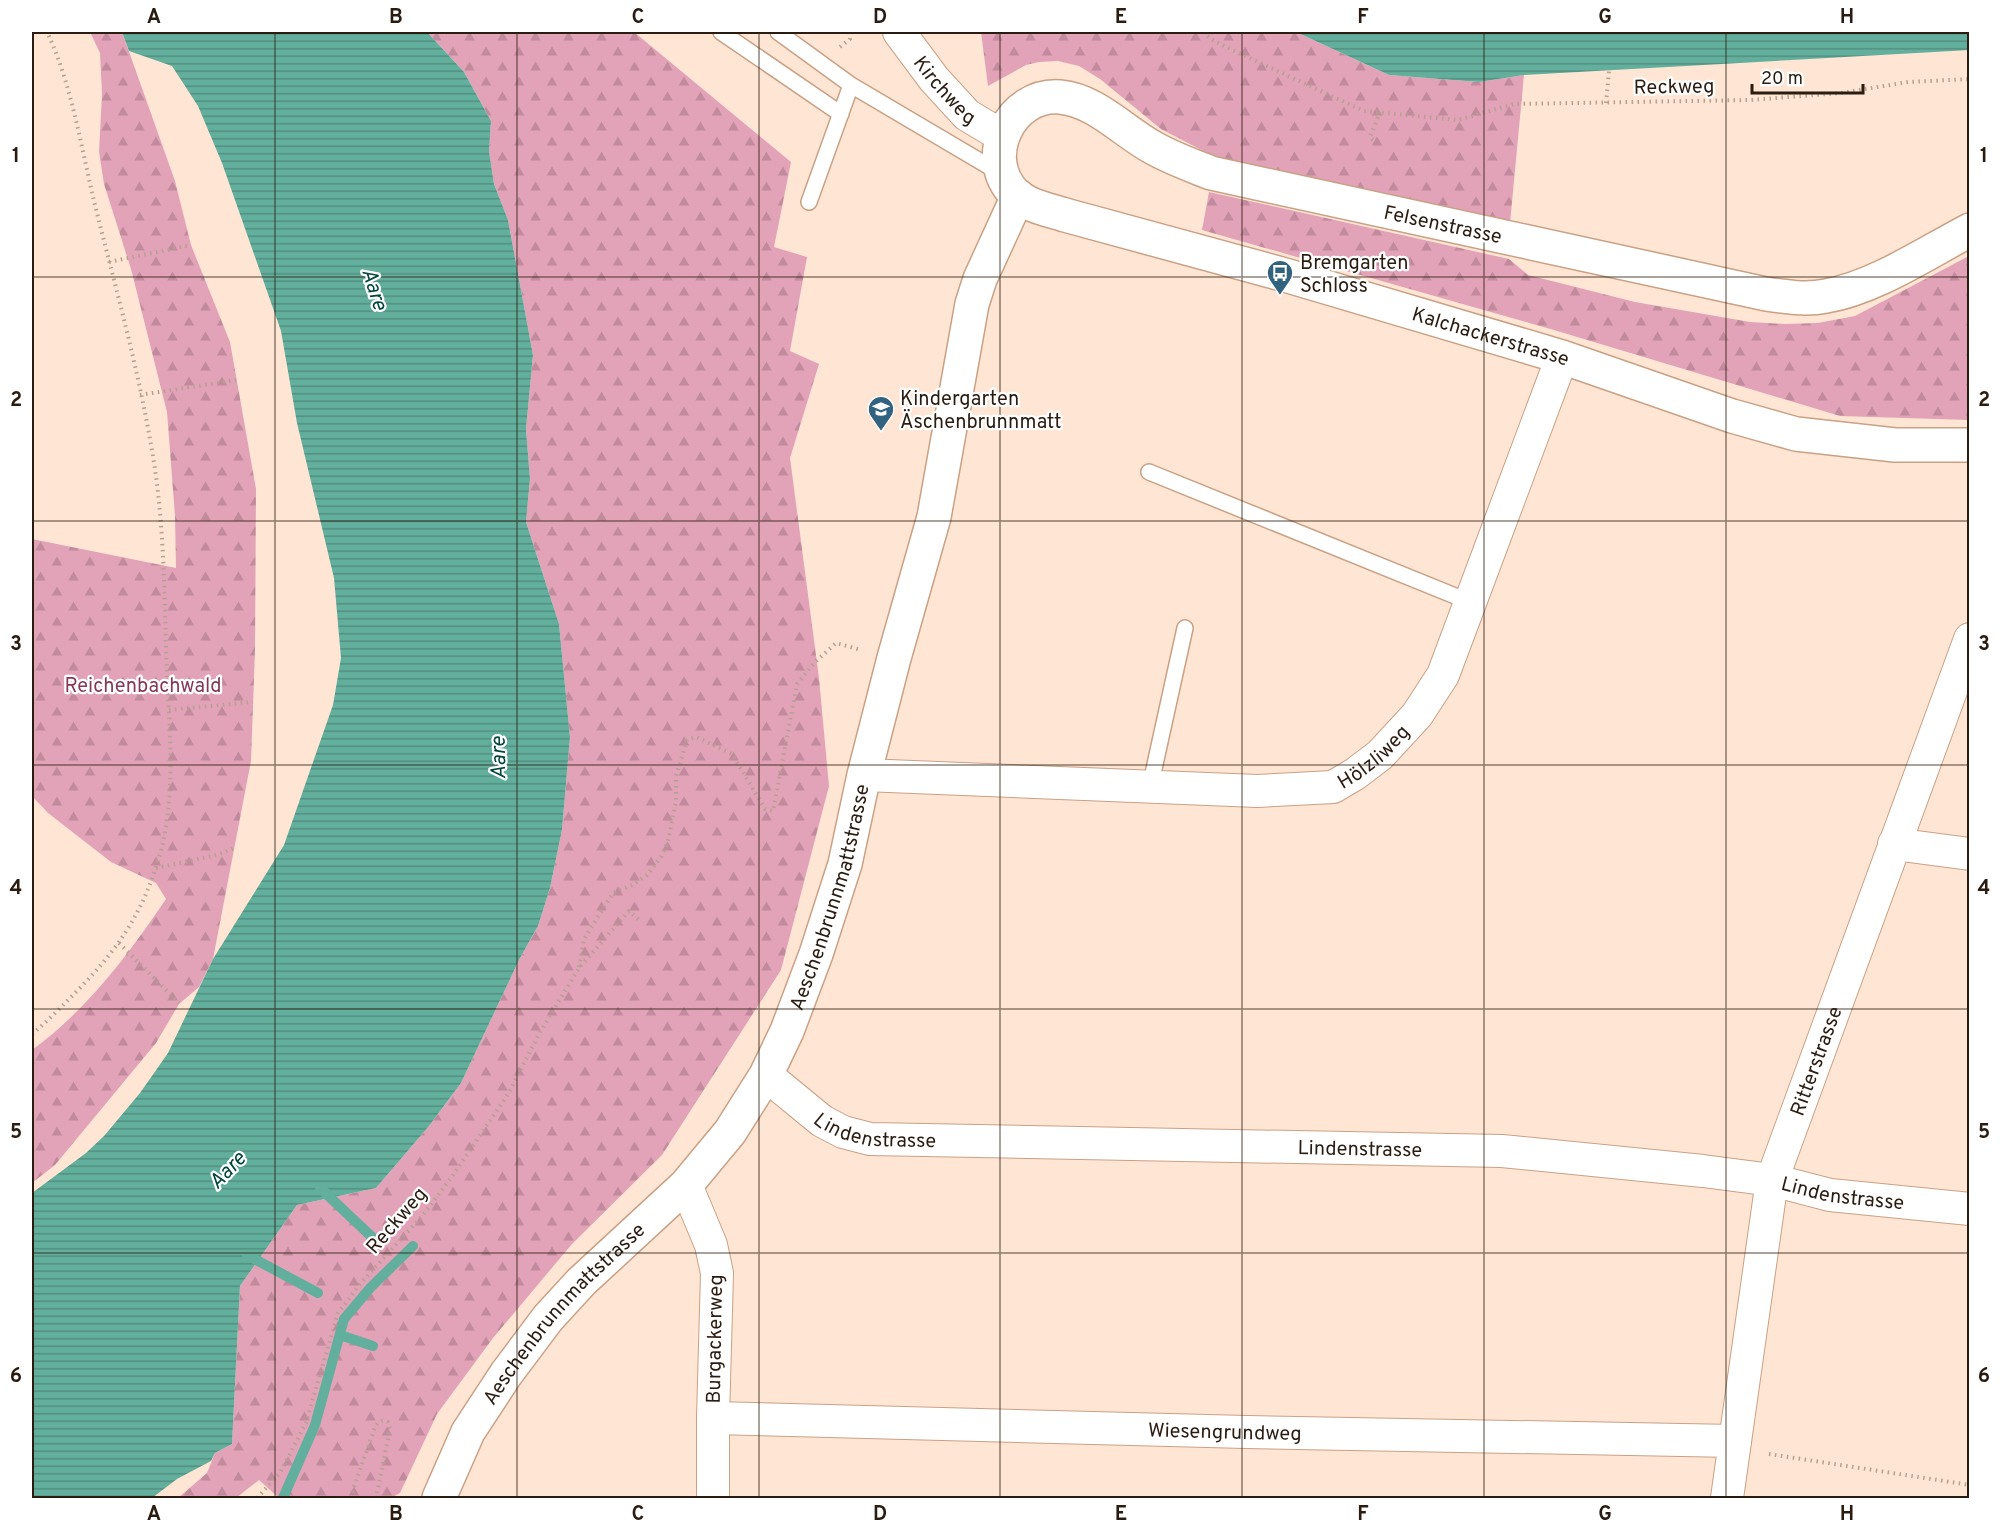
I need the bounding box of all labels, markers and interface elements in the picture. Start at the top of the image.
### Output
text: A [147,5,161,31]
text: B [389,5,403,31]
text: C [632,5,644,31]
text: D [873,5,887,31]
text: E [1115,5,1127,31]
text: F [1357,5,1369,31]
text: G [1598,5,1612,31]
text: H [1840,5,1854,31]
street label: Kirchweg [906,51,980,132]
scale bar [1752,57,1863,95]
text: 20 m [1761,68,1803,91]
street label: Reckweg [1633,74,1715,102]
text: 1 [12,144,20,170]
text: 1 [1980,144,1988,170]
street label: Felsenstrasse [1381,201,1504,251]
place label: Bremgarten Schloss [1300,251,1408,300]
bus stop icon: Bremgarten Schloss [1265,258,1295,296]
water label: Aare [354,265,393,315]
street label: Kalchackerstrasse [1409,302,1572,374]
place label: Kindergarten Äschenbrunnmatt [900,387,1062,436]
text: 2 [10,388,22,414]
text: 2 [1978,388,1990,414]
school or university icon: Kindergarten Äschenbrunnmatt [866,394,896,432]
text: 3 [10,632,22,658]
text: 3 [1978,632,1990,658]
park label: Reichenbachwald [65,674,221,700]
street label: Hölzliweg [1333,720,1416,796]
water label: Aare [486,735,513,780]
street label: Aeschenbrunnmattstrasse [785,782,877,1015]
text: 4 [10,876,22,902]
text: 4 [1978,876,1990,902]
street label: Ritterstrasse [1786,1003,1849,1120]
street label: Lindenstrasse [807,1108,936,1155]
text: 5 [10,1120,22,1146]
text: 5 [1978,1120,1990,1146]
street label: Lindenstrasse [1297,1136,1422,1164]
water label: Aare [204,1145,253,1196]
street label: Lindenstrasse [1778,1172,1905,1217]
street label: Reckweg [361,1182,434,1260]
street label: Aeschenbrunnmattstrasse [478,1218,652,1411]
street label: Burgackerweg [702,1274,730,1404]
text: 6 [10,1364,22,1390]
text: 6 [1978,1364,1990,1390]
street label: Wiesengrundweg [1148,1418,1302,1448]
text: A [147,1502,161,1528]
text: B [389,1502,403,1528]
text: C [632,1502,644,1528]
text: D [873,1502,887,1528]
text: E [1115,1502,1127,1528]
text: F [1357,1502,1369,1528]
text: G [1598,1502,1612,1528]
text: H [1840,1502,1854,1528]

